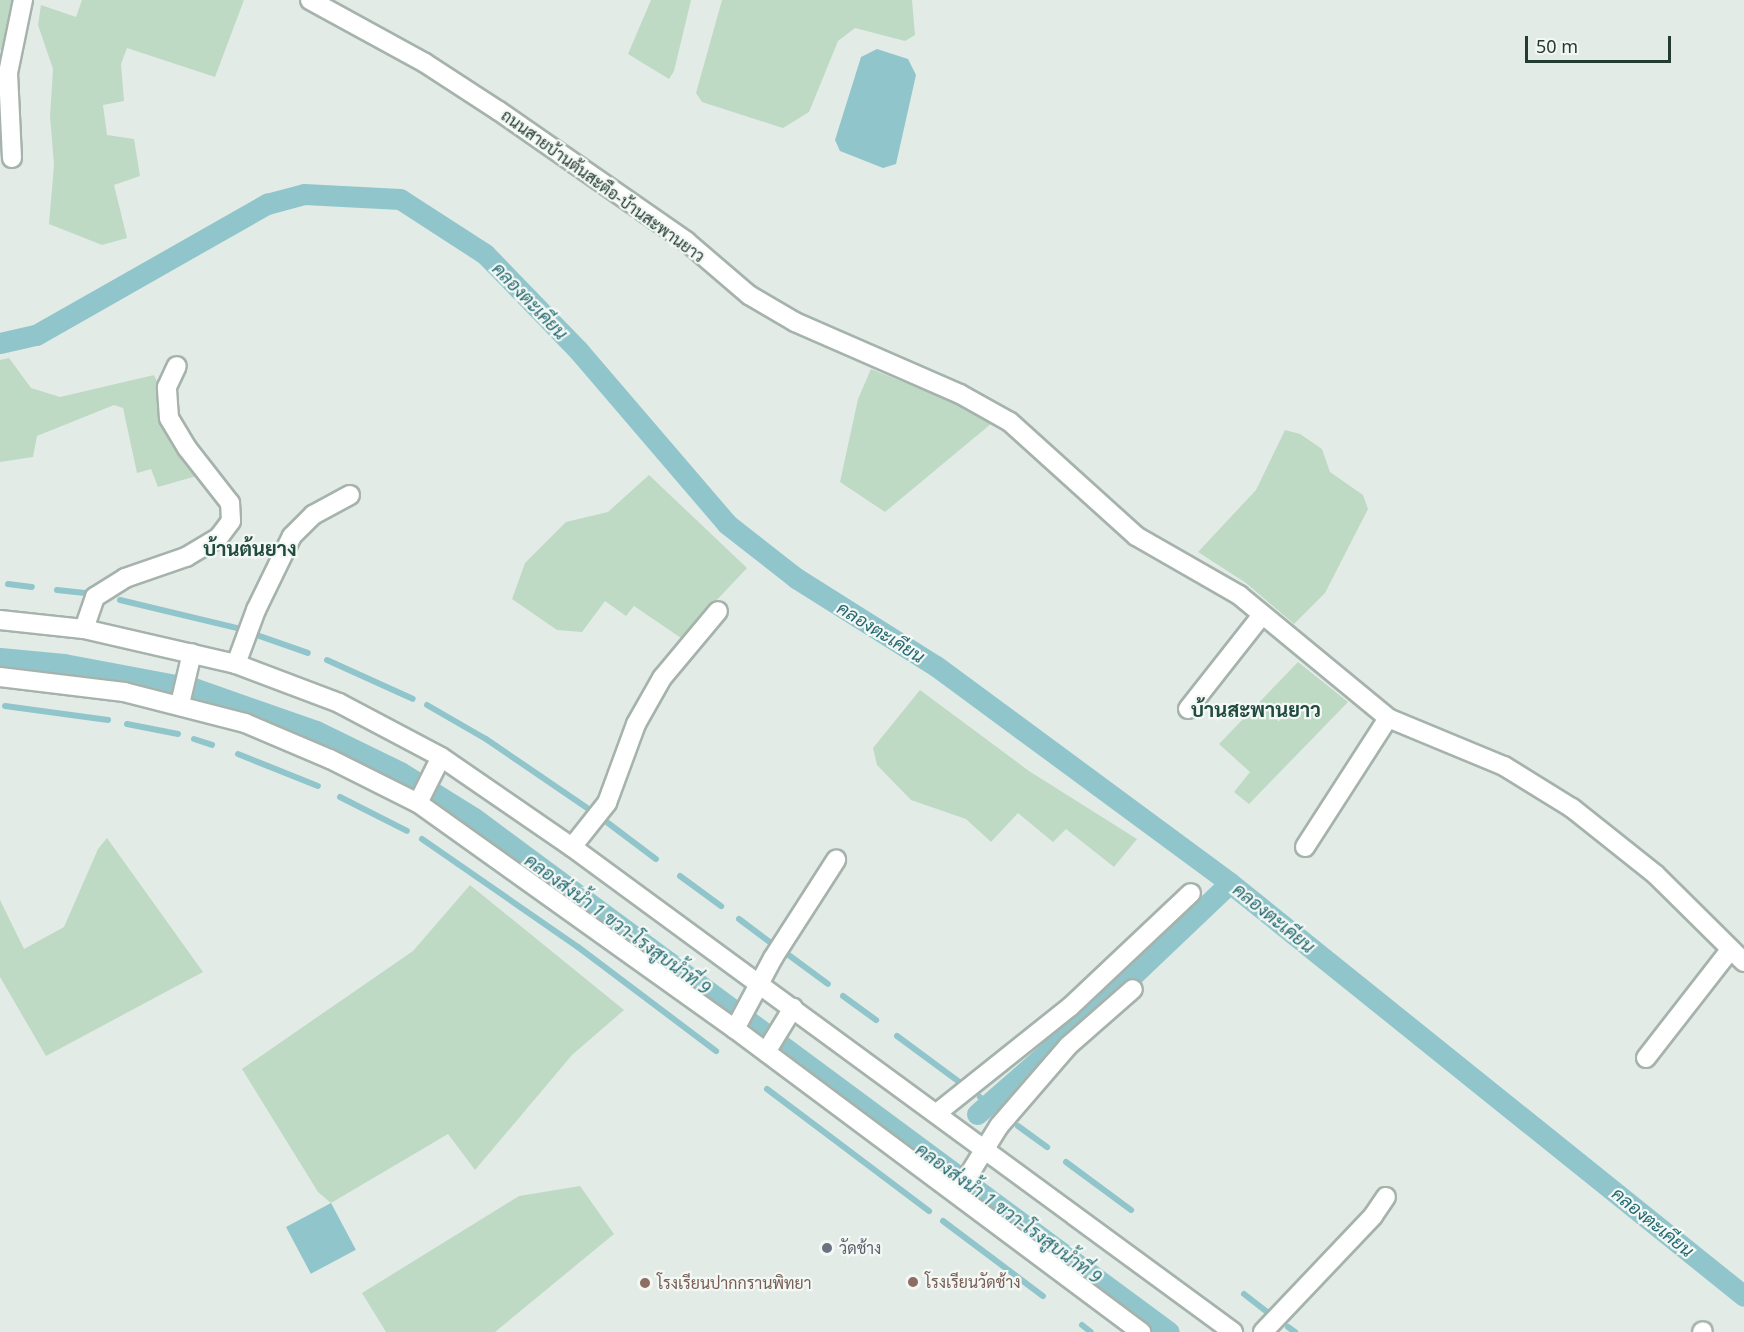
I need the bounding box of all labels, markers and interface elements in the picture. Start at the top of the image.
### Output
scale bar [1528,24,1674,62]
text: 50 m [1536,34,1578,58]
street label: ถนนสายบ้านต้นสะตือ-บ้านสะพานยาว [498,106,708,266]
water label: คลองตะเคียน [488,258,572,344]
district label: บ้านต้นยาง [203,536,297,560]
water label: คลองตะเคียน [833,597,929,667]
district label: บ้านสะพานยาว [1191,697,1321,721]
water label: คลองส่งน้ำ 1 ขวา-โรงสูบน้ำที่ 9 [521,849,715,999]
water label: คลองตะเคียน [1229,879,1319,957]
water label: คลองส่งน้ำ 1 ขวา-โรงสูบน้ำที่ 9 [912,1138,1106,1288]
water label: คลองตะเคียน [1608,1183,1698,1261]
place label: วัดช้าง [839,1238,881,1258]
marker: วัดช้าง [820,1241,834,1255]
place label: โรงเรียนวัดช้าง [925,1272,1021,1292]
place label: โรงเรียนปากกรานพิทยา [657,1273,811,1293]
marker: โรงเรียนวัดช้าง [906,1275,920,1289]
marker: โรงเรียนปากกรานพิทยา [638,1276,652,1290]

